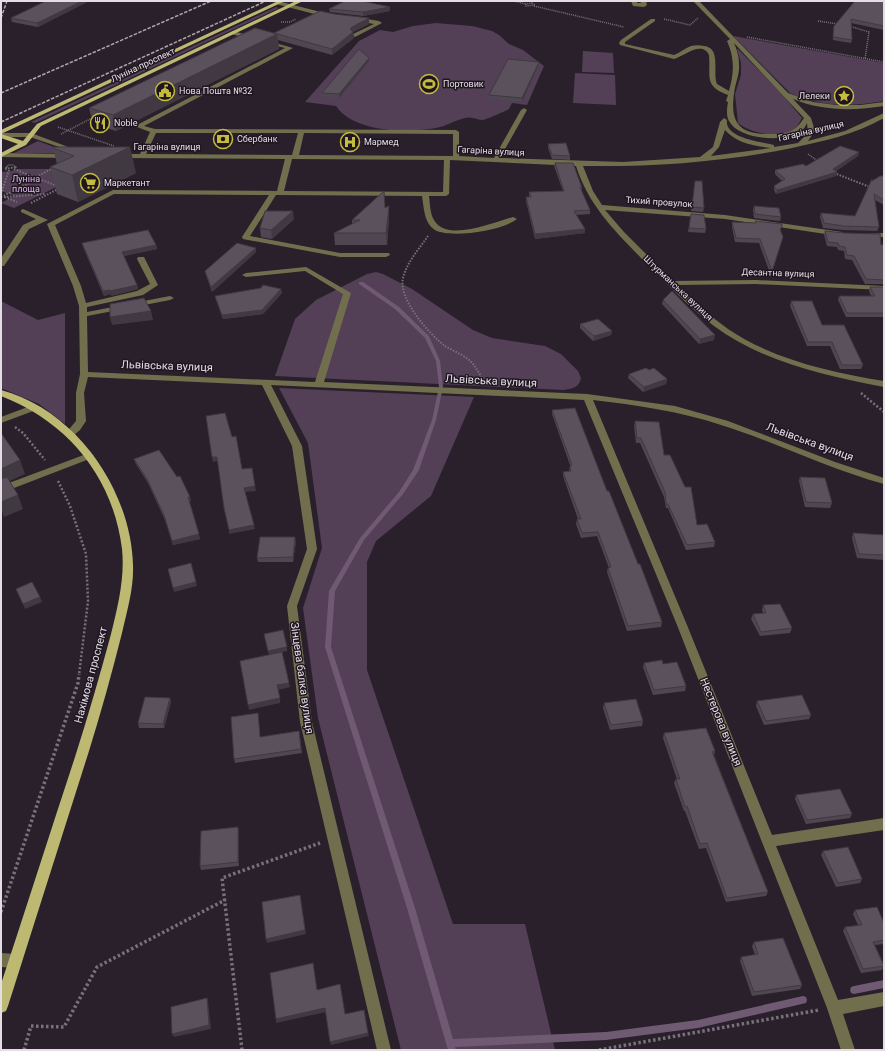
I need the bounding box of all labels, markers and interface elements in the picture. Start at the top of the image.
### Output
street label: Луніна проспект [109,45,177,84]
sports icon: Портовик [418,73,440,95]
place label: Портовик [443,79,484,89]
public building icon: Нова Пошта №32 [154,80,176,102]
place icon: Лелеки [833,85,855,107]
place label: Нова Пошта №32 [179,86,252,96]
place label: Лелеки [799,91,830,101]
restaurant icon: Noble [89,112,111,134]
place label: Noble [114,118,138,128]
street label: Гагаріна вулиця [777,119,845,143]
bank icon: Сбербанк [212,128,234,150]
hospital icon: Мармед [339,131,361,153]
place label: Сбербанк [237,134,278,144]
place label: Мармед [364,137,399,147]
street label: Гагаріна вулиця [133,142,201,152]
street label: Гагаріна вулиця [457,144,525,158]
supermarket icon: Маркетант [79,172,101,194]
park label: Луніна площа [12,174,40,194]
place label: Маркетант [104,178,151,188]
street label: Тихий провулок [625,195,693,209]
street label: Штурманська вулиця [642,254,715,323]
street label: Десантна вулиця [741,267,815,279]
street label: Львівська вулиця [121,358,213,374]
street label: Львівська вулиця [445,372,537,390]
street label: Львівська вулиця [765,420,855,464]
street label: Зінцева балка вулиця [288,621,316,735]
street label: Нахімова проспект [72,625,110,725]
street label: Нестерова вулиця [697,676,745,768]

